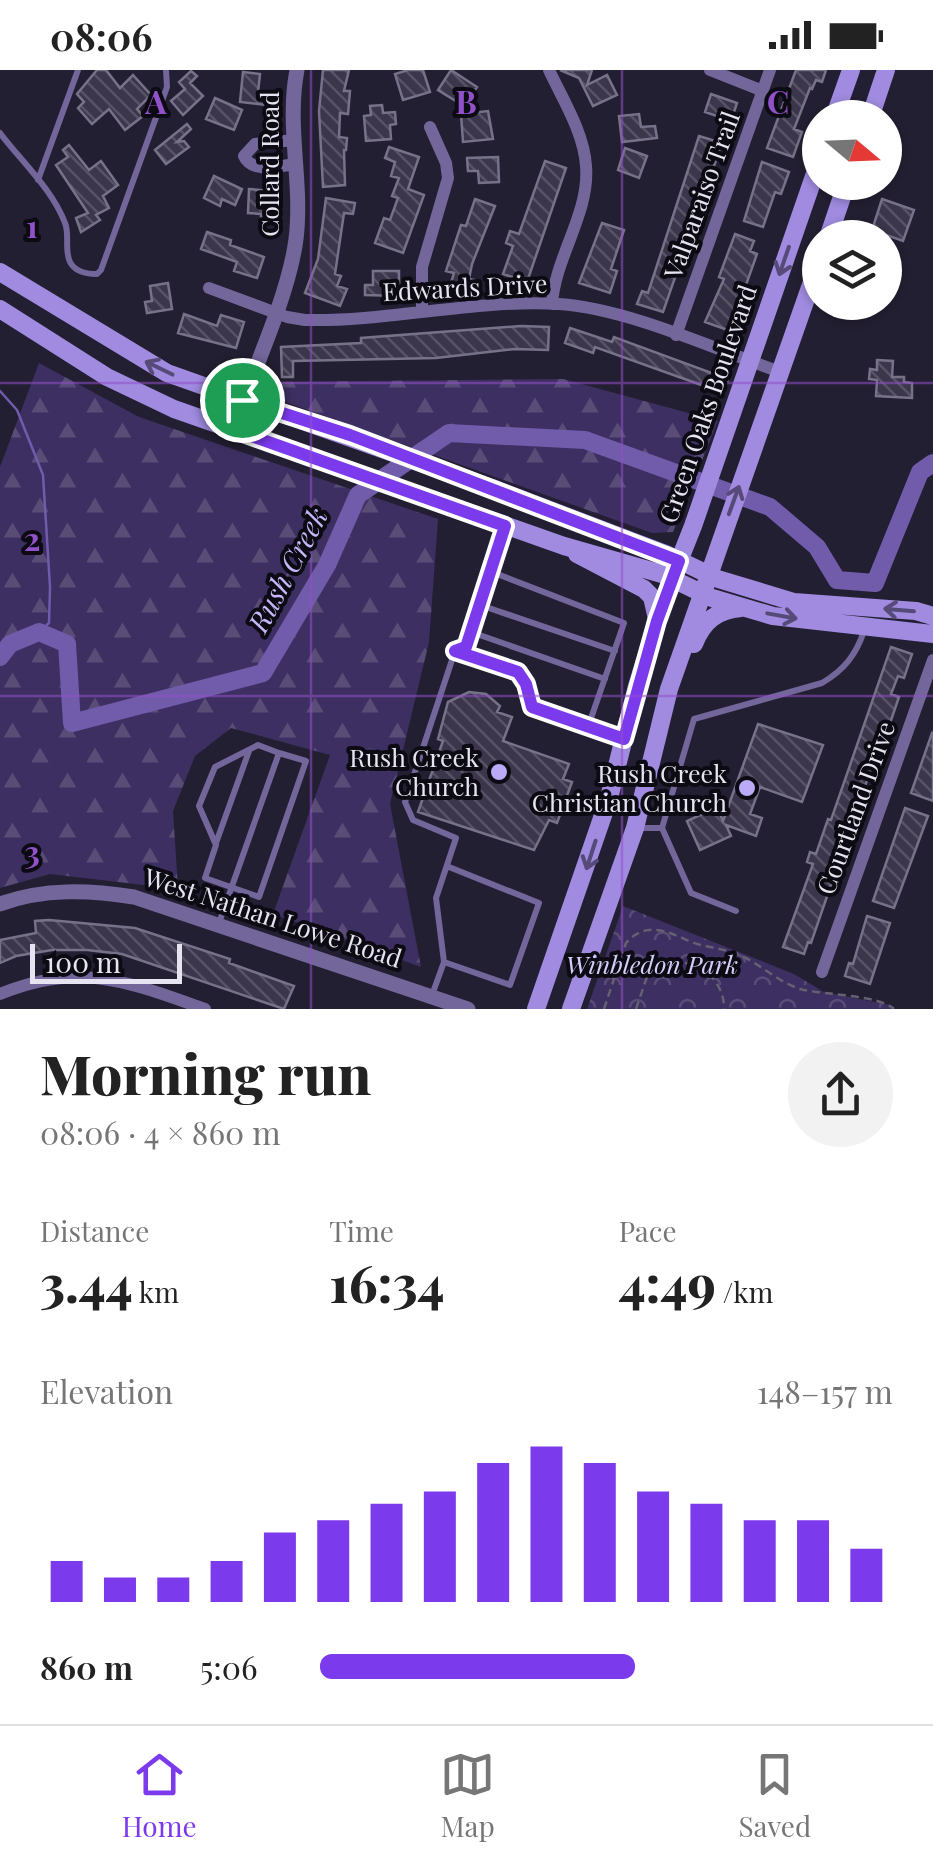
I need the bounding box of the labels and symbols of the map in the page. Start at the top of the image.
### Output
text: A [144,79,167,122]
text: B [455,79,477,122]
text: C [767,79,789,122]
street label: Collard Road [252,91,285,237]
north arrow [802,100,902,200]
street label: Valparaiso Trail [655,106,746,284]
text: 1 [26,203,38,246]
one-way arrow [774,245,792,276]
street label: Edwards Drive [382,266,548,307]
street label: Green Oaks Boulevard [650,280,763,527]
one-way arrow [144,357,174,376]
pin [200,358,285,443]
one-way arrow [727,485,745,517]
water label: Rush Creek [238,501,335,639]
text: 2 [24,516,40,559]
one-way arrow [884,600,916,619]
one-way arrow [765,607,798,626]
street label: Courtland Drive [808,716,901,899]
place label: Rush Creek Church [349,740,479,802]
place label: Rush Creek Christian Church [532,756,727,818]
marker: Rush Creek Church [488,761,510,783]
marker: Rush Creek Christian Church [736,777,758,799]
text: 3 [24,829,40,872]
one-way arrow [580,839,598,870]
street label: West Nathan Lowe Road [139,859,407,974]
scale bar [30,939,182,984]
park label: Winbledon Park [566,947,738,980]

